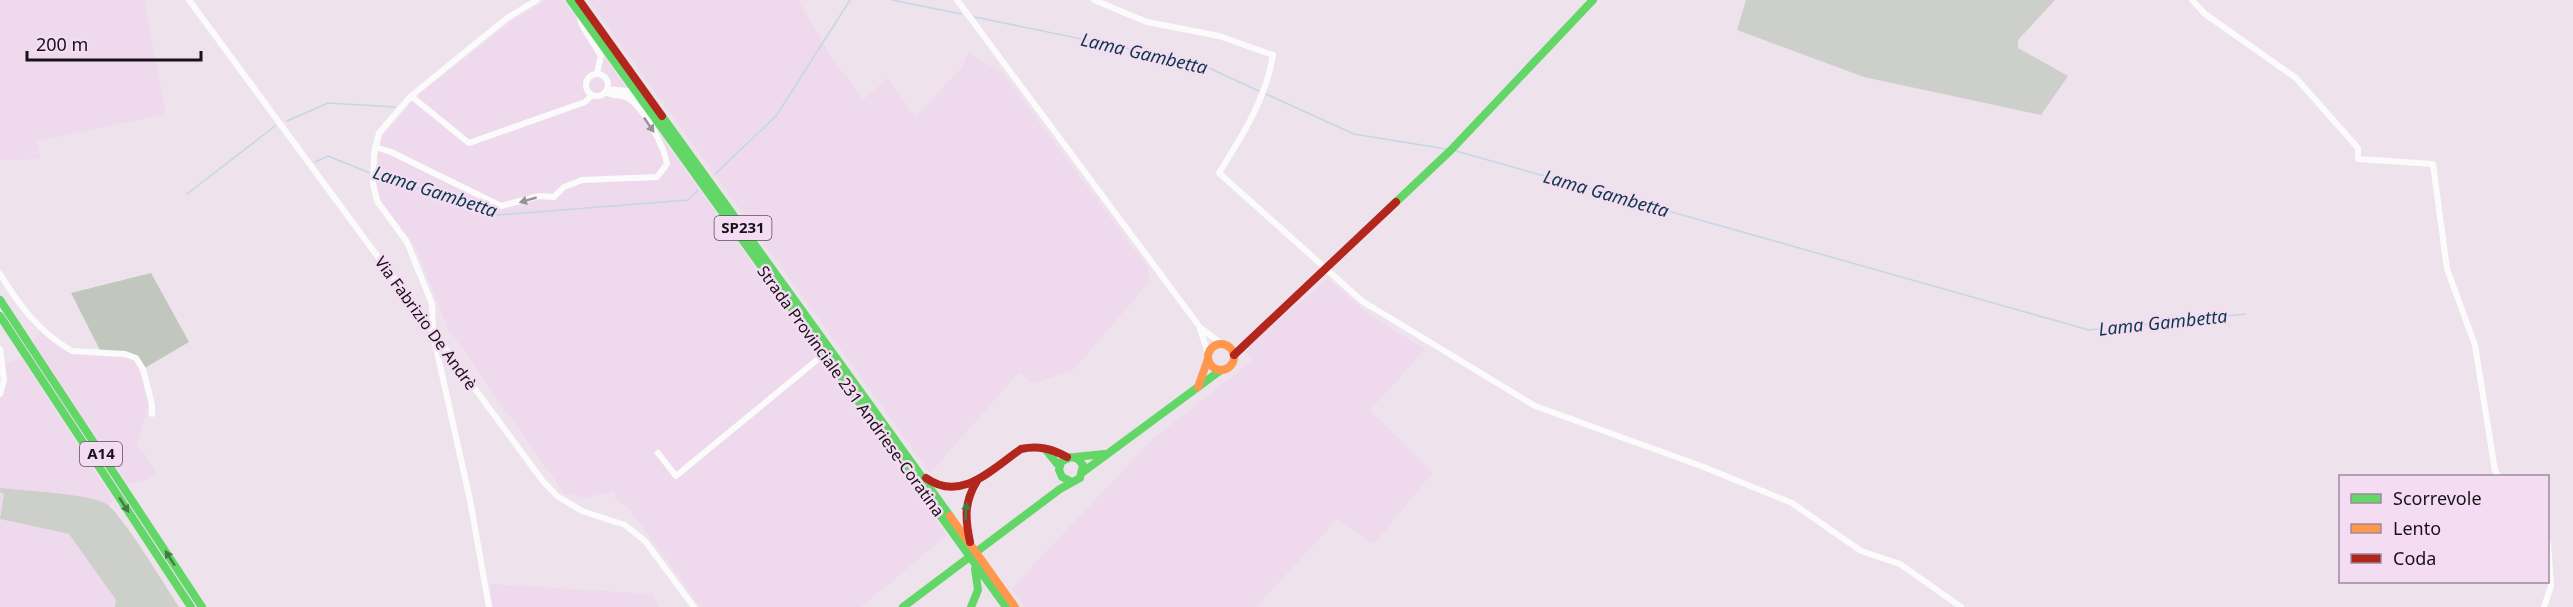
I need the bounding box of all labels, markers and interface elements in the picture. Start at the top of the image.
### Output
scale bar [27,24,201,62]
water label: Lama Gambetta [1079,27,1210,79]
text: 200 m [36,32,88,56]
one-way arrow [643,117,654,133]
water label: Lama Gambetta [370,160,500,222]
water label: Lama Gambetta [1541,164,1672,222]
one-way arrow [519,196,537,205]
road number: SP231 [714,216,771,240]
street label: Via Fabrizio De Andrè [370,252,482,394]
street label: Strada Provinciale 231 Andriese-Coratina [752,261,950,521]
water label: Lama Gambetta [2097,303,2228,341]
road number: A14 [80,442,122,466]
legend [2339,475,2549,583]
text: Scorrevole [2393,486,2482,510]
one-way arrow [118,497,130,513]
one-way arrow [961,501,970,520]
text: Lento [2393,516,2441,540]
text: Coda [2393,546,2436,570]
one-way arrow [164,550,175,566]

